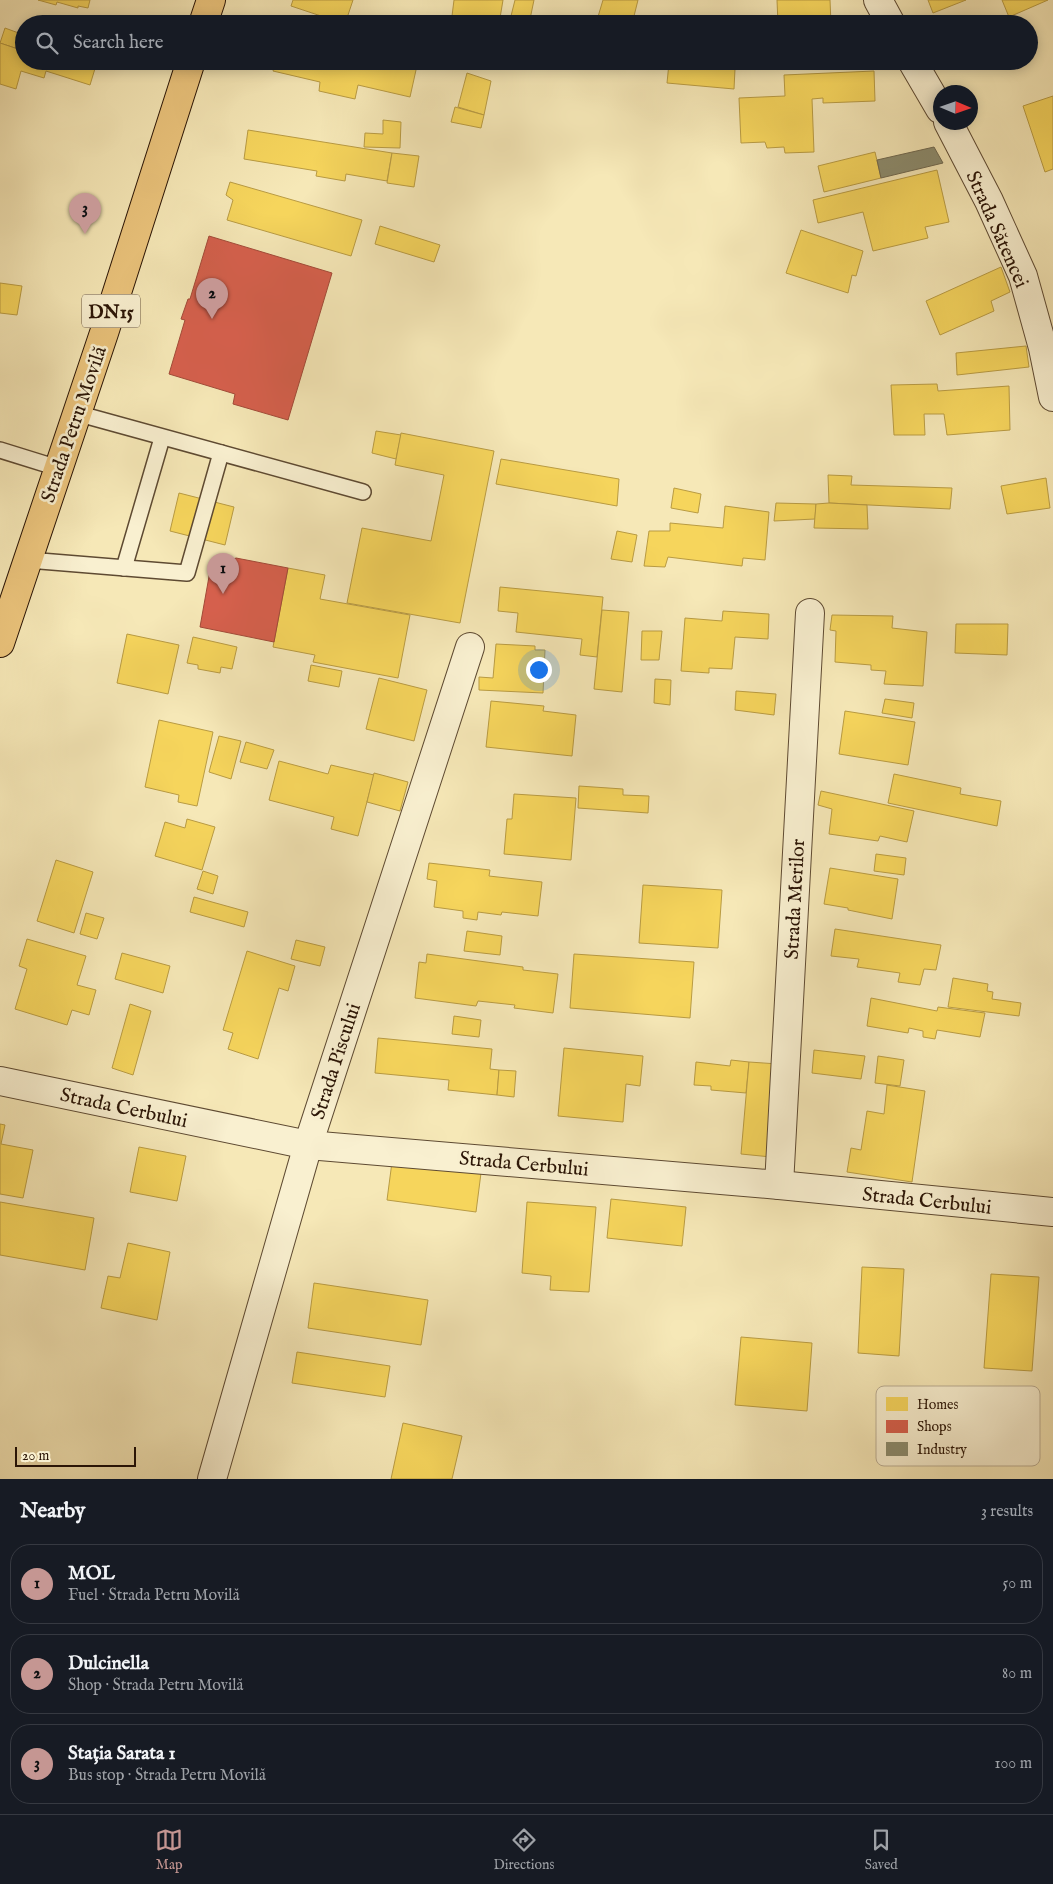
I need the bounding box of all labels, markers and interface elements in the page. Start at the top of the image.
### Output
search box [15,15,1038,70]
icon: search [33,29,61,57]
text: Search here [73,31,164,55]
north arrow [933,85,978,130]
street label: Strada Sătencei [960,167,1034,292]
pin: 3 [69,193,101,234]
pin: 2 [196,278,228,319]
road number: DN15 [82,294,140,328]
street label: Strada Petru Movilă [36,343,113,506]
pin: 1 [207,553,239,594]
your location [526,657,552,683]
street label: Strada Merilor [780,837,811,960]
street label: Strada Piscului [306,1000,367,1123]
street label: Strada Cerbului [58,1083,190,1134]
street label: Strada Cerbului [458,1146,590,1183]
street label: Strada Cerbului [861,1182,993,1221]
legend [876,1386,1040,1466]
text: Homes [917,1396,959,1414]
text: Shops [917,1418,952,1436]
text: Industry [917,1441,967,1459]
scale bar [15,1444,136,1467]
text: 20 m [22,1447,49,1465]
text: Nearby [20,1498,85,1525]
text: 3 results [981,1502,1033,1522]
text: MOL [68,1562,115,1586]
text: 1 [34,1574,40,1594]
text: 50 m [1003,1574,1032,1594]
text: Fuel · Strada Petru Movilă [68,1586,240,1606]
text: Dulcinella [68,1652,149,1676]
text: 2 [33,1664,41,1684]
text: 80 m [1002,1664,1032,1684]
text: Shop · Strada Petru Movilă [68,1676,243,1696]
text: Stația Sarata 1 [68,1742,176,1766]
text: 3 [34,1754,40,1774]
text: 100 m [995,1754,1032,1774]
text: Bus stop · Strada Petru Movilă [68,1766,266,1786]
tab: Map [155,1826,183,1874]
tab: Directions [493,1826,554,1874]
tab: Saved [865,1826,898,1874]

